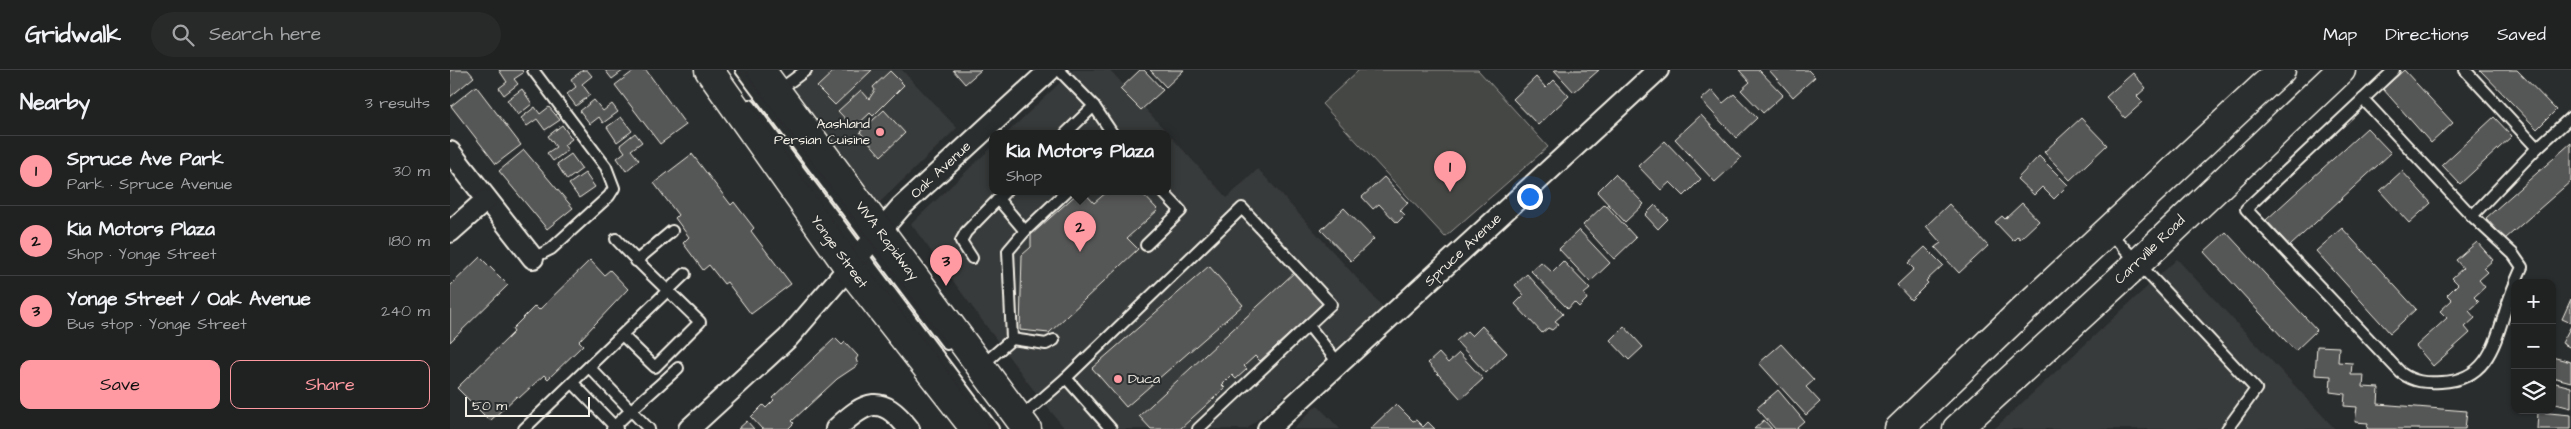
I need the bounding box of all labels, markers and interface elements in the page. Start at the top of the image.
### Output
search box [151,12,501,57]
text: Gridwalk [25,18,121,52]
icon: search [169,21,197,49]
text: Search here [209,21,321,48]
text: Map [2323,22,2357,47]
text: Directions [2385,22,2469,47]
text: Saved [2497,22,2546,47]
text: Nearby [20,88,90,117]
text: 3 results [365,92,430,114]
place label: Aashland Persian Cuisine [774,114,870,150]
marker: Aashland Persian Cuisine [874,126,886,138]
popup [989,130,1171,195]
street label: Oak Avenue [906,136,976,203]
text: Kia Motors Plaza [1006,138,1154,165]
text: Spruce Ave Park [67,146,224,173]
pin: 1 [1434,151,1466,192]
text: 1 [35,160,37,182]
text: 30 m [393,160,430,182]
text: Shop [1006,165,1042,187]
text: Park · Spruce Avenue [67,173,232,195]
your location [1517,184,1543,210]
street label: VIVA Rapidway [851,197,924,285]
street label: Spruce Avenue [1420,209,1506,291]
street label: Yonge Street [806,211,873,293]
pin: 2 [1064,211,1096,252]
street label: Carrville Road [2110,211,2190,289]
text: Kia Motors Plaza [67,216,215,243]
text: 2 [31,230,41,252]
text: 180 m [389,230,430,252]
text: Shop · Yonge Street [67,243,216,265]
pin: 3 [930,245,962,286]
map controls [2511,279,2556,414]
button: + [2511,279,2556,324]
text: Yonge Street / Oak Avenue [67,286,311,313]
text: 3 [32,300,40,322]
text: 240 m [381,300,430,322]
text: Bus stop · Yonge Street [67,313,247,335]
button: − [2511,324,2556,369]
button: Save [20,360,220,409]
button: Share [230,360,430,409]
place label: Duca [1128,369,1160,389]
button: layers [2511,369,2556,414]
marker: Duca [1112,373,1124,385]
scale bar [465,394,590,417]
text: 50 m [472,396,507,416]

